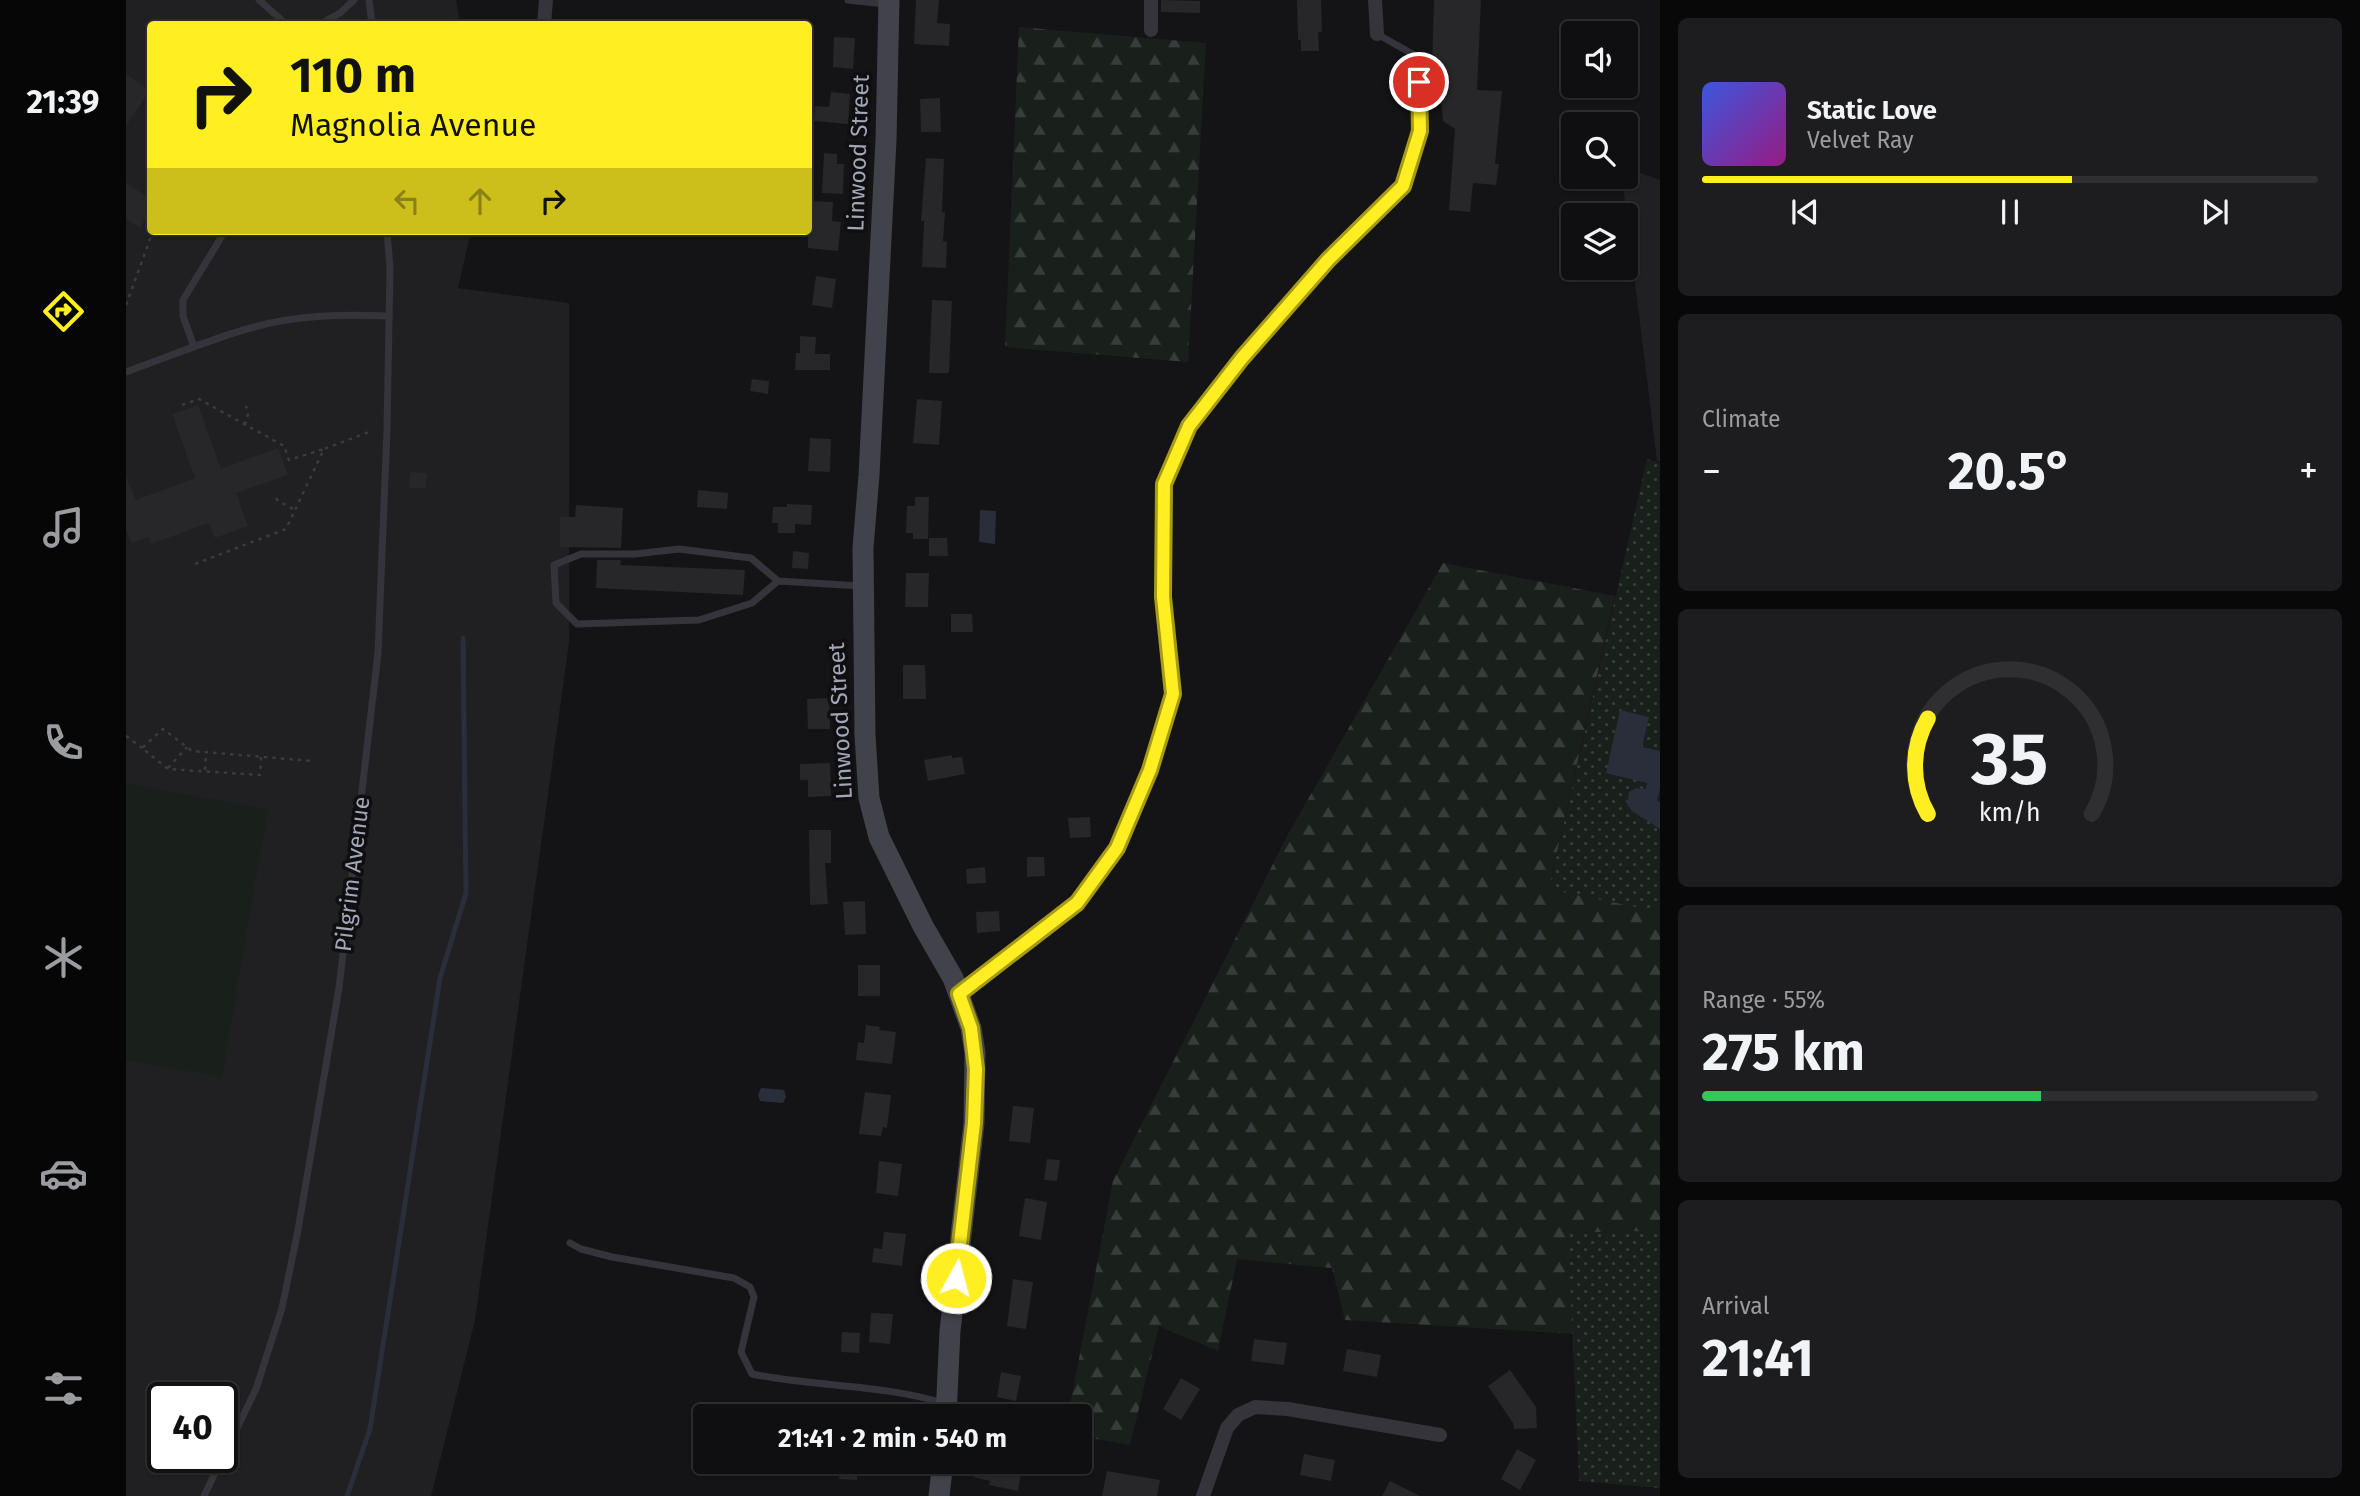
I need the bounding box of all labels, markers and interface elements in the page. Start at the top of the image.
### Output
map controls [1561,21,1638,280]
button: sound [1561,21,1638,98]
text: 110 m [290,46,416,105]
icon: right [175,49,266,140]
pin [1389,52,1449,112]
icon: arrive [1400,63,1438,101]
street label: Linwood Street [841,73,875,232]
text: 21:39 [26,83,100,121]
text: Static Love [1807,95,1937,126]
text: Magnolia Avenue [290,106,537,144]
button: search [1561,112,1638,189]
text: Velvet Ray [1807,126,1914,154]
icon: left [388,182,426,220]
icon: ahead [461,182,499,220]
icon: right [534,182,572,220]
icon: previous [1786,193,1824,231]
icon: pause [1991,193,2029,231]
icon: next [2196,193,2234,231]
button: layers [1561,203,1638,280]
icon: directions [39,287,88,336]
text: Climate [1702,405,1781,433]
text: 20.5° [1948,440,2072,503]
text: − [1702,448,1721,494]
text: + [2299,448,2318,494]
icon: music [39,503,88,552]
street label: Linwood Street [822,641,858,800]
text: 35 [1971,716,2048,803]
icon: phone [39,718,88,767]
street label: Pilgrim Avenue [329,795,375,953]
text: km/h [1979,798,2041,828]
icon: climate [39,933,88,982]
text: Range · 55% [1702,986,1825,1014]
text: 275 km [1702,1021,1865,1084]
icon: car [39,1149,88,1198]
position arrow [919,1241,993,1315]
text: Arrival [1702,1292,1769,1320]
text: 21:41 [1702,1327,1814,1390]
icon: filters [39,1364,88,1413]
speed limit sign: 40 [147,1382,238,1473]
text: 21:41 · 2 min · 540 m [778,1423,1007,1454]

